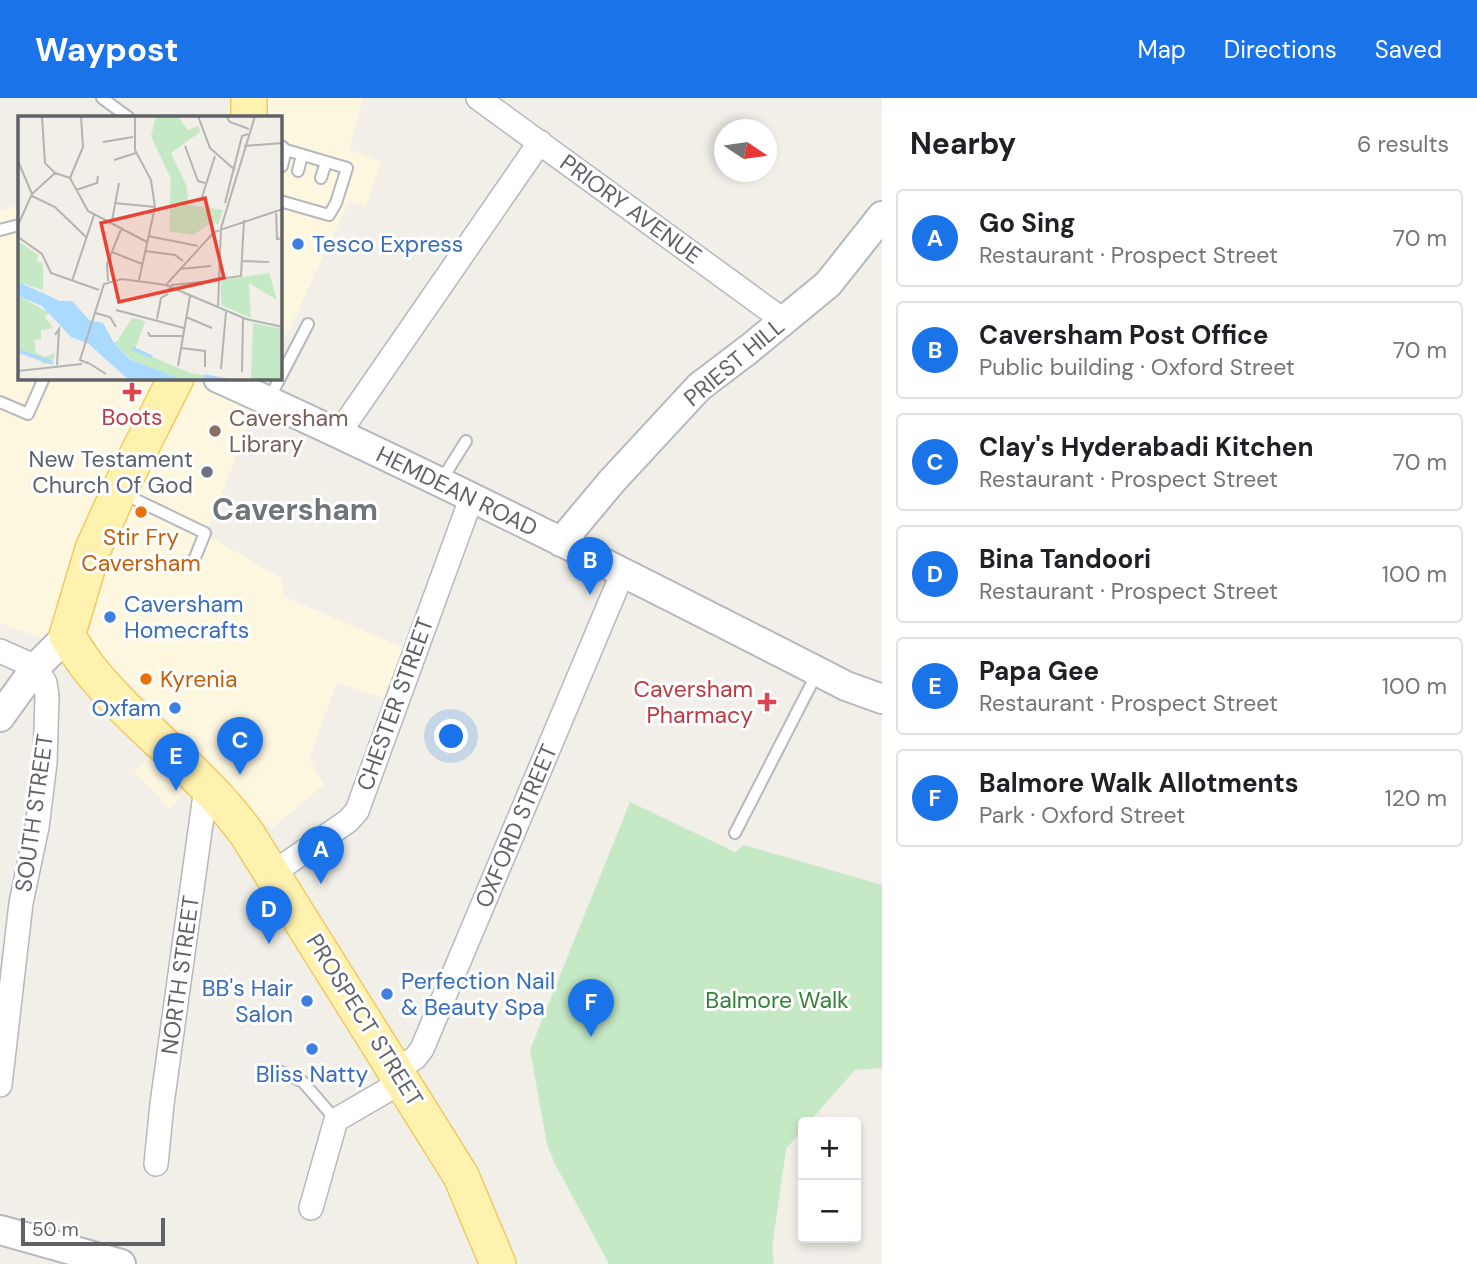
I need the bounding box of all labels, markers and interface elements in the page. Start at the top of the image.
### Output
text: Waypost [35,28,178,71]
text: Map [1138,34,1186,65]
text: Directions [1224,34,1337,65]
text: Saved [1375,34,1442,65]
inset map [18,116,282,380]
north arrow [714,119,777,182]
text: Nearby [910,124,1016,163]
text: 6 results [1357,129,1449,159]
street label: PRIORY AVENUE [554,147,708,271]
text: Go Sing [979,206,1076,240]
text: A [927,223,943,253]
text: 70 m [1393,223,1447,253]
place label: Tesco Express [312,229,463,259]
marker: Tesco Express [290,236,306,252]
text: Restaurant · Prospect Street [979,240,1278,270]
street label: PRIEST HILL [677,311,791,413]
text: Caversham Post Office [979,318,1268,352]
text: B [928,335,942,365]
text: 70 m [1393,335,1447,365]
text: Public building · Oxford Street [979,352,1295,382]
marker: Boots [124,384,140,400]
place label: Boots [101,402,163,432]
place label: Caversham Library [229,403,348,459]
marker: Caversham Library [207,423,223,439]
text: Clay's Hyderabadi Kitchen [979,430,1313,464]
street label: HEMDEAN ROAD [372,439,542,543]
place label: New Testament Church Of God [29,444,193,500]
text: C [927,447,943,477]
text: 70 m [1393,447,1447,477]
marker: New Testament Church Of God [199,464,215,480]
text: Restaurant · Prospect Street [979,464,1278,494]
district label: Caversham [212,490,378,529]
marker: Stir Fry Caversham [133,504,149,520]
place label: Stir Fry Caversham [81,522,201,578]
pin: B [567,537,613,595]
text: Bina Tandoori [979,542,1151,576]
text: D [927,559,943,589]
text: 100 m [1382,559,1447,589]
text: Restaurant · Prospect Street [979,576,1278,606]
place label: Caversham Homecrafts [124,589,249,645]
marker: Caversham Homecrafts [102,609,118,625]
street label: CHESTER STREET [350,613,440,795]
text: Papa Gee [979,654,1099,688]
place label: Kyrenia [160,664,237,694]
marker: Kyrenia [138,671,154,687]
text: E [928,671,942,701]
text: 100 m [1382,671,1447,701]
place label: Caversham Pharmacy [634,674,753,730]
text: Restaurant · Prospect Street [979,688,1278,718]
place label: Oxfam [91,693,161,723]
marker: Caversham Pharmacy [759,694,775,710]
marker: Oxfam [167,700,183,716]
pin: C [217,717,263,775]
your location [434,719,468,753]
street label: SOUTH STREET [8,732,60,894]
pin: E [153,733,199,791]
street label: OXFORD STREET [468,740,564,912]
text: Balmore Walk Allotments [979,766,1299,800]
text: F [929,783,941,813]
text: 120 m [1384,783,1447,813]
text: Park · Oxford Street [979,800,1185,830]
pin: A [298,826,344,884]
pin: D [246,886,292,944]
street label: NORTH STREET [154,893,206,1057]
street label: PROSPECT STREET [300,928,430,1112]
place label: Perfection Nail & Beauty Spa [401,966,555,1022]
place label: BB's Hair Salon [202,973,293,1029]
pin: F [568,979,614,1037]
park label: Balmore Walk [705,985,849,1015]
marker: Perfection Nail & Beauty Spa [379,986,395,1002]
marker: BB's Hair Salon [299,993,315,1009]
marker: Bliss Natty [304,1041,320,1057]
place label: Bliss Natty [256,1059,369,1089]
map controls [798,1117,861,1243]
button: + [798,1117,861,1180]
button: − [798,1180,861,1243]
scale bar [21,1215,164,1247]
text: 50 m [32,1217,79,1242]

